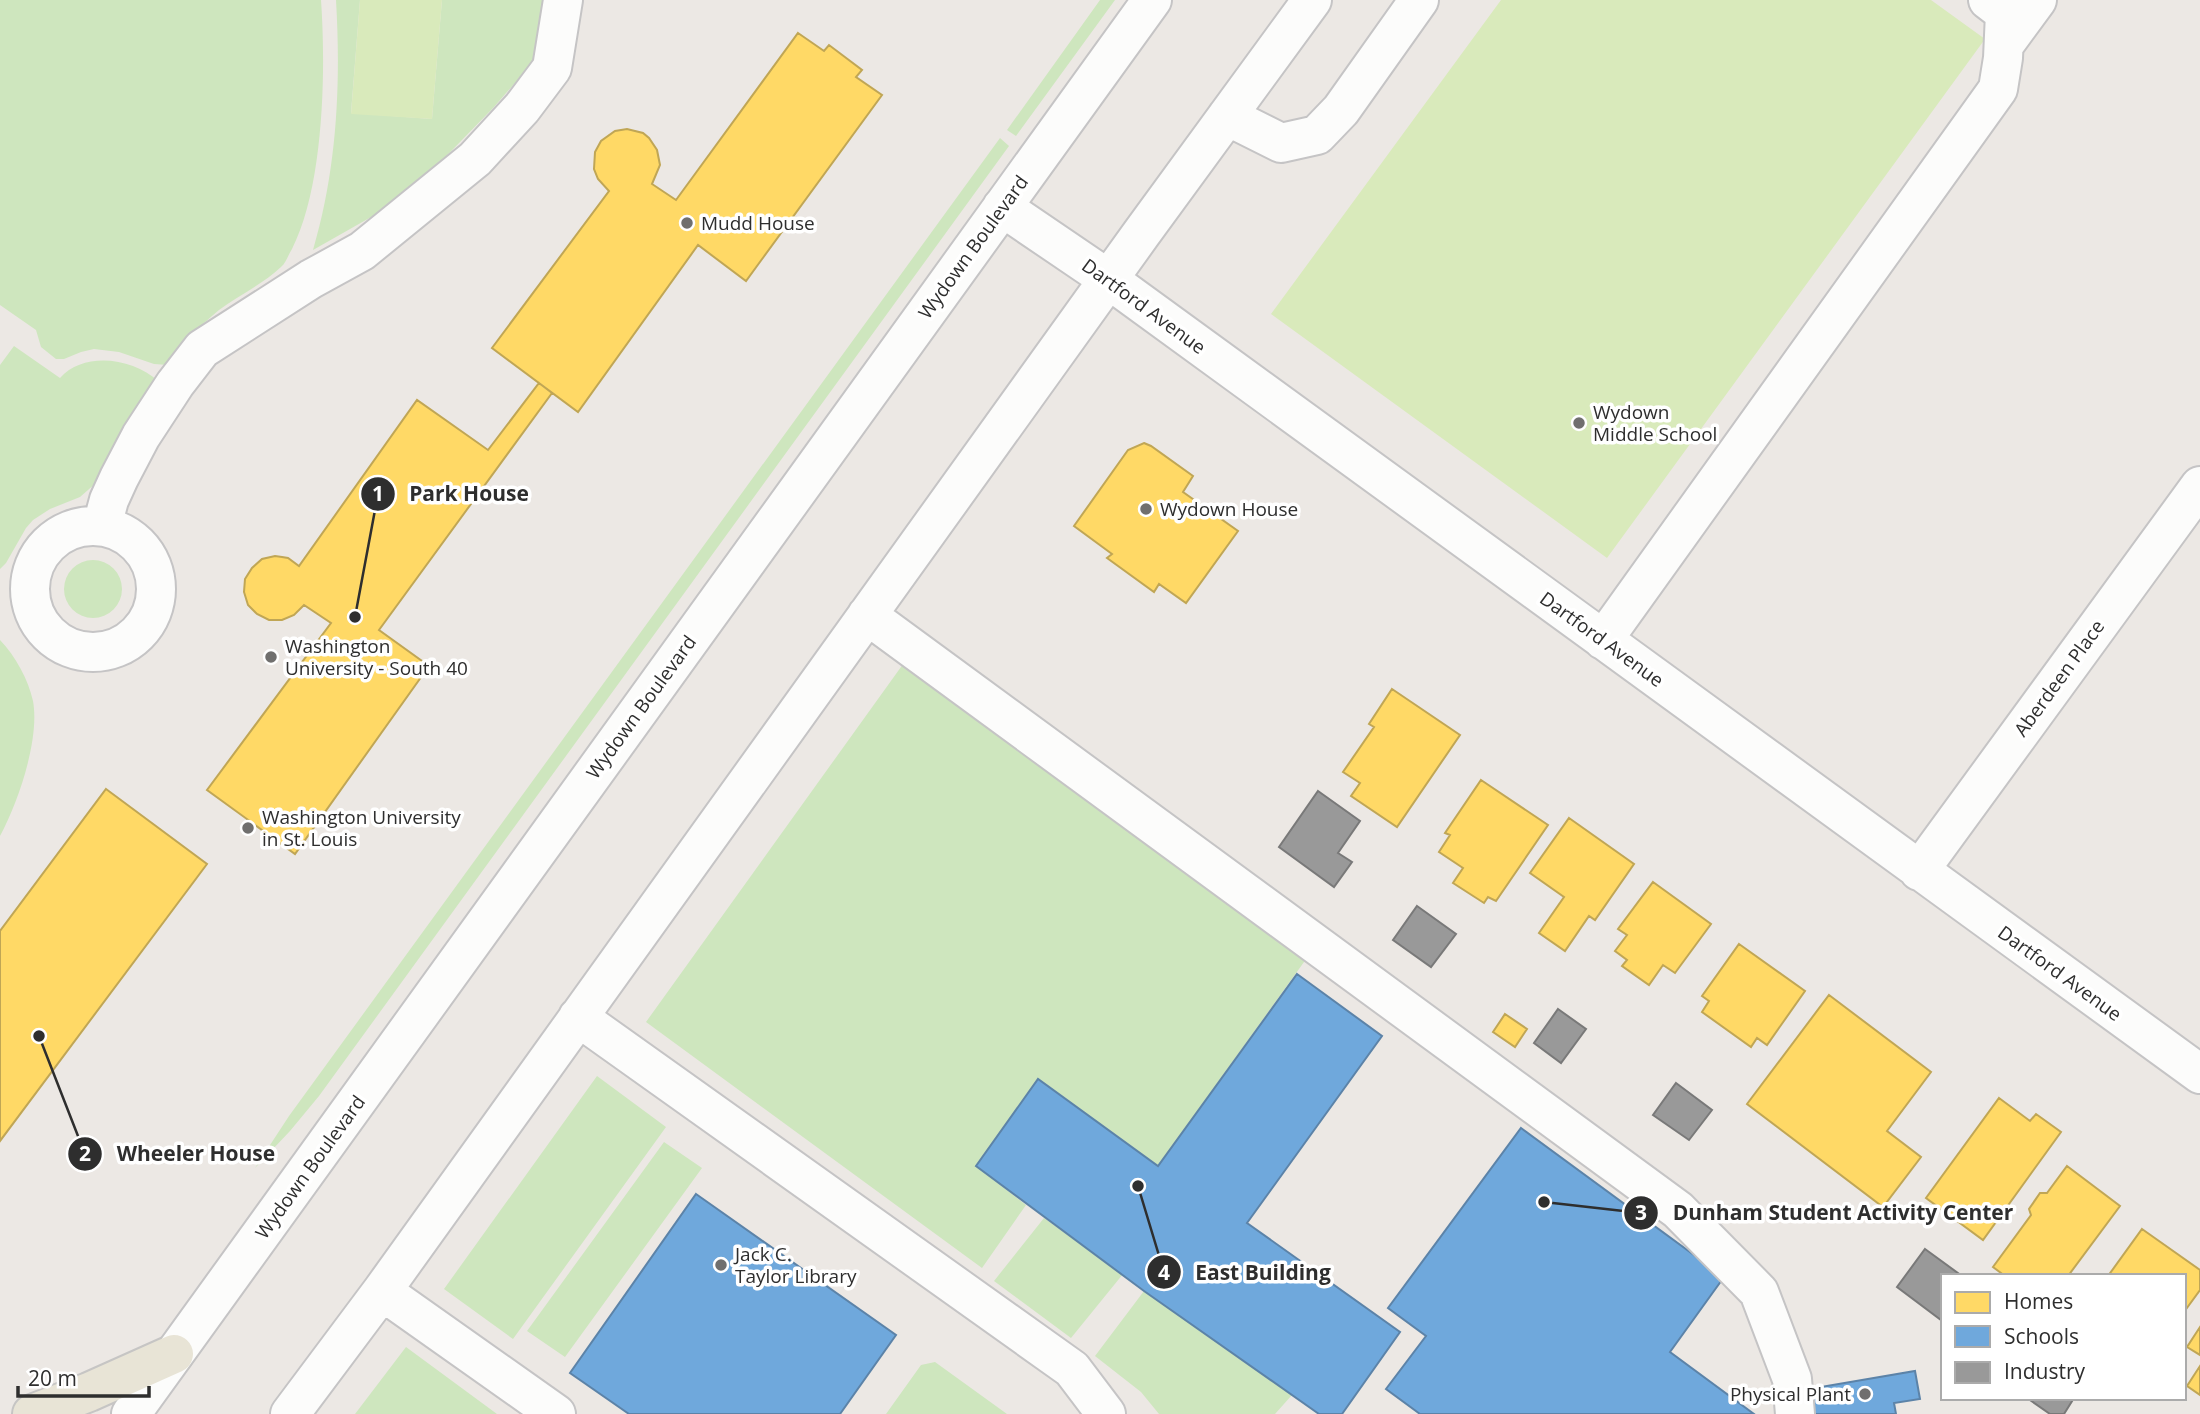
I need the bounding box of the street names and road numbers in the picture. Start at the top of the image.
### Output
street label: Wydown Boulevard [912,170,1034,324]
street label: Dartford Avenue [1077,252,1211,360]
street label: Dartford Avenue [1535,585,1669,693]
street label: Aberdeen Place [2008,614,2110,742]
street label: Wydown Boulevard [580,630,702,784]
street label: Dartford Avenue [1993,919,2127,1027]
street label: Wydown Boulevard [249,1090,371,1244]

